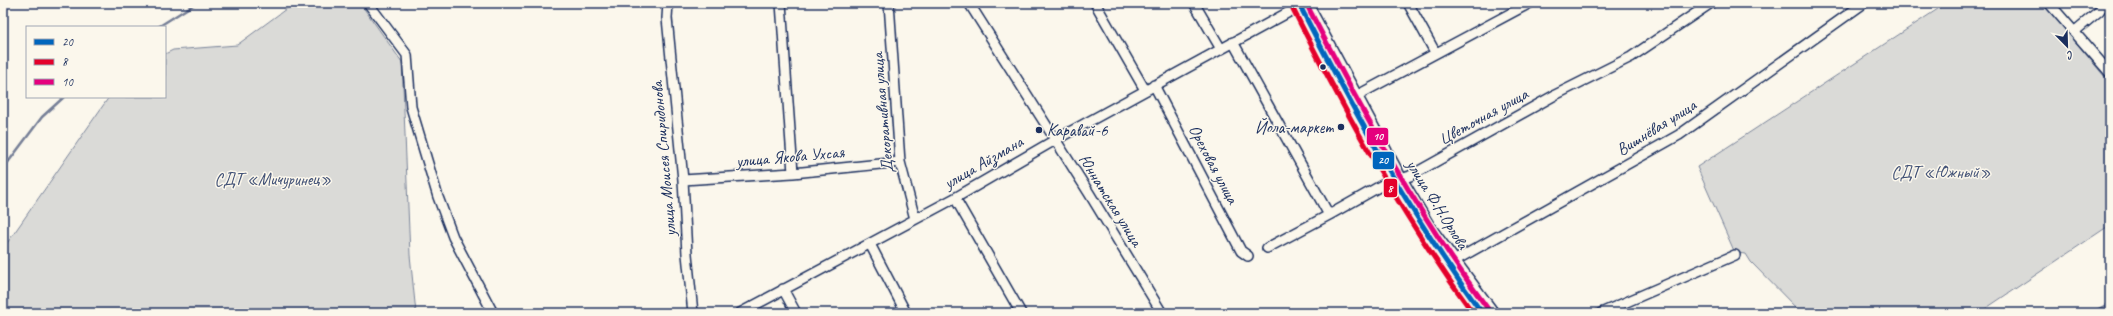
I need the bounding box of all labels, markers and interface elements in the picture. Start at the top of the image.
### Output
legend [26,26,166,98]
north arrow [2047,26,2087,66]
text: 20 [62,34,74,50]
text: С [2064,48,2076,63]
street label: Декоративная улица [867,50,898,174]
text: 8 [62,54,69,70]
unlabelled marker [1318,62,1328,72]
text: 10 [62,74,74,90]
street label: улица Моисея Спиридонова [646,79,681,238]
street label: Цветочная улица [1435,83,1533,150]
street label: Вишнёвая улица [1612,94,1701,160]
place label: Йола-маркет [1255,117,1334,138]
place label: Каравай-6 [1047,120,1109,141]
street label: Ореховая улица [1184,121,1244,209]
marker: Йола-маркет [1336,122,1346,132]
marker: Каравай-6 [1034,125,1044,135]
line badge: 10 [1366,127,1389,146]
text: 10 [1373,129,1384,143]
street label: улица Айзмана [939,131,1028,195]
street label: улица Якова Ухсая [734,141,846,172]
street label: Юннатская улица [1074,150,1148,252]
line badge: 20 [1372,151,1395,170]
text: 20 [1378,153,1389,167]
street label: улица Ф.Н.Орлова [1401,155,1474,254]
park label: СДТ «Южный» [1891,162,1991,183]
park label: СДТ «Мичуринец» [215,169,331,190]
line badge: 8 [1383,178,1398,198]
text: 8 [1388,181,1395,195]

